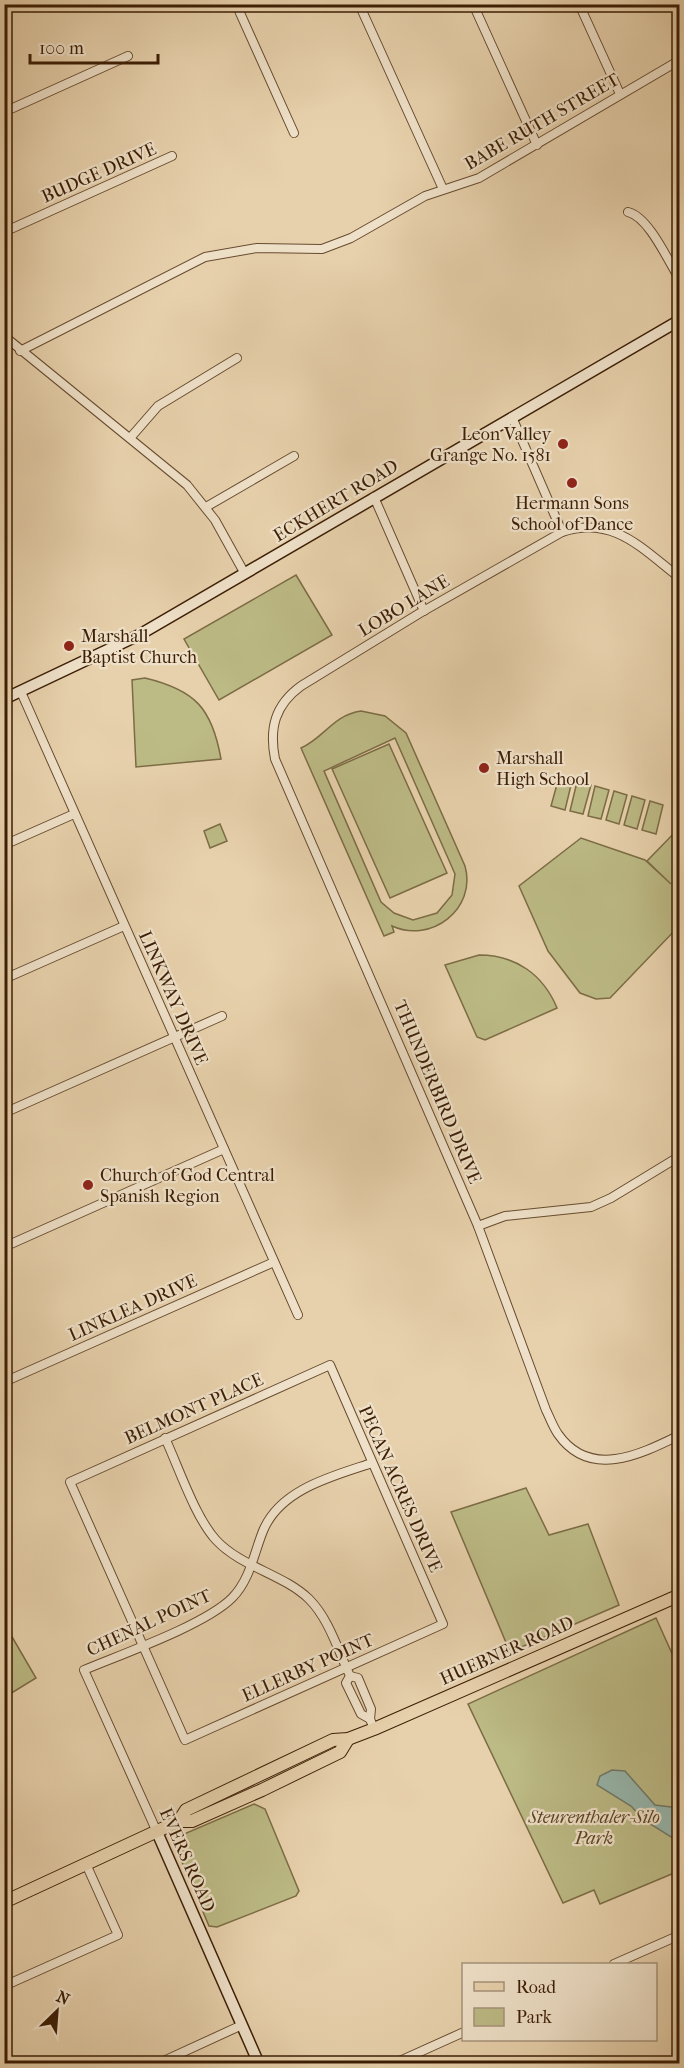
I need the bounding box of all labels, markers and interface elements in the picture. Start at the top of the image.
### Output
scale bar [30,27,158,65]
text: 100 m [39,38,84,59]
street label: BABE RUTH STREET [461,69,624,175]
street label: BUDGE DRIVE [38,138,160,208]
place label: Leon Valley Grange No. 1581 [430,424,552,466]
marker: Leon Valley Grange No. 1581 [556,437,570,451]
street label: ECKHERT ROAD [270,455,402,547]
marker: Hermann Sons School of Dance [565,476,579,490]
place label: Hermann Sons School of Dance [511,493,633,535]
street label: LOBO LANE [355,571,453,641]
place label: Marshall Baptist Church [81,626,197,668]
marker: Marshall Baptist Church [62,639,76,653]
place label: Marshall High School [496,748,589,790]
marker: Marshall High School [477,761,491,775]
street label: LINKWAY DRIVE [134,928,212,1068]
street label: THUNDERBIRD DRIVE [389,997,485,1187]
place label: Church of God Central Spanish Region [100,1165,275,1207]
marker: Church of God Central Spanish Region [81,1178,95,1192]
street label: LINKLEA DRIVE [66,1270,200,1346]
street label: BELMONT PLACE [121,1369,267,1449]
street label: PECAN ACRES DRIVE [354,1403,446,1575]
street label: CHENAL POINT [83,1585,215,1661]
street label: HUEBNER ROAD [437,1612,577,1690]
street label: ELLERBY POINT [239,1629,378,1706]
street label: EVERS ROAD [155,1805,219,1915]
park label: Steurenthaler-Silo Park [527,1807,660,1849]
legend [462,1963,657,2041]
text: Road [516,1977,556,1998]
north arrow [27,1981,87,2041]
text: N [54,1987,73,2009]
text: Park [516,2007,553,2028]

